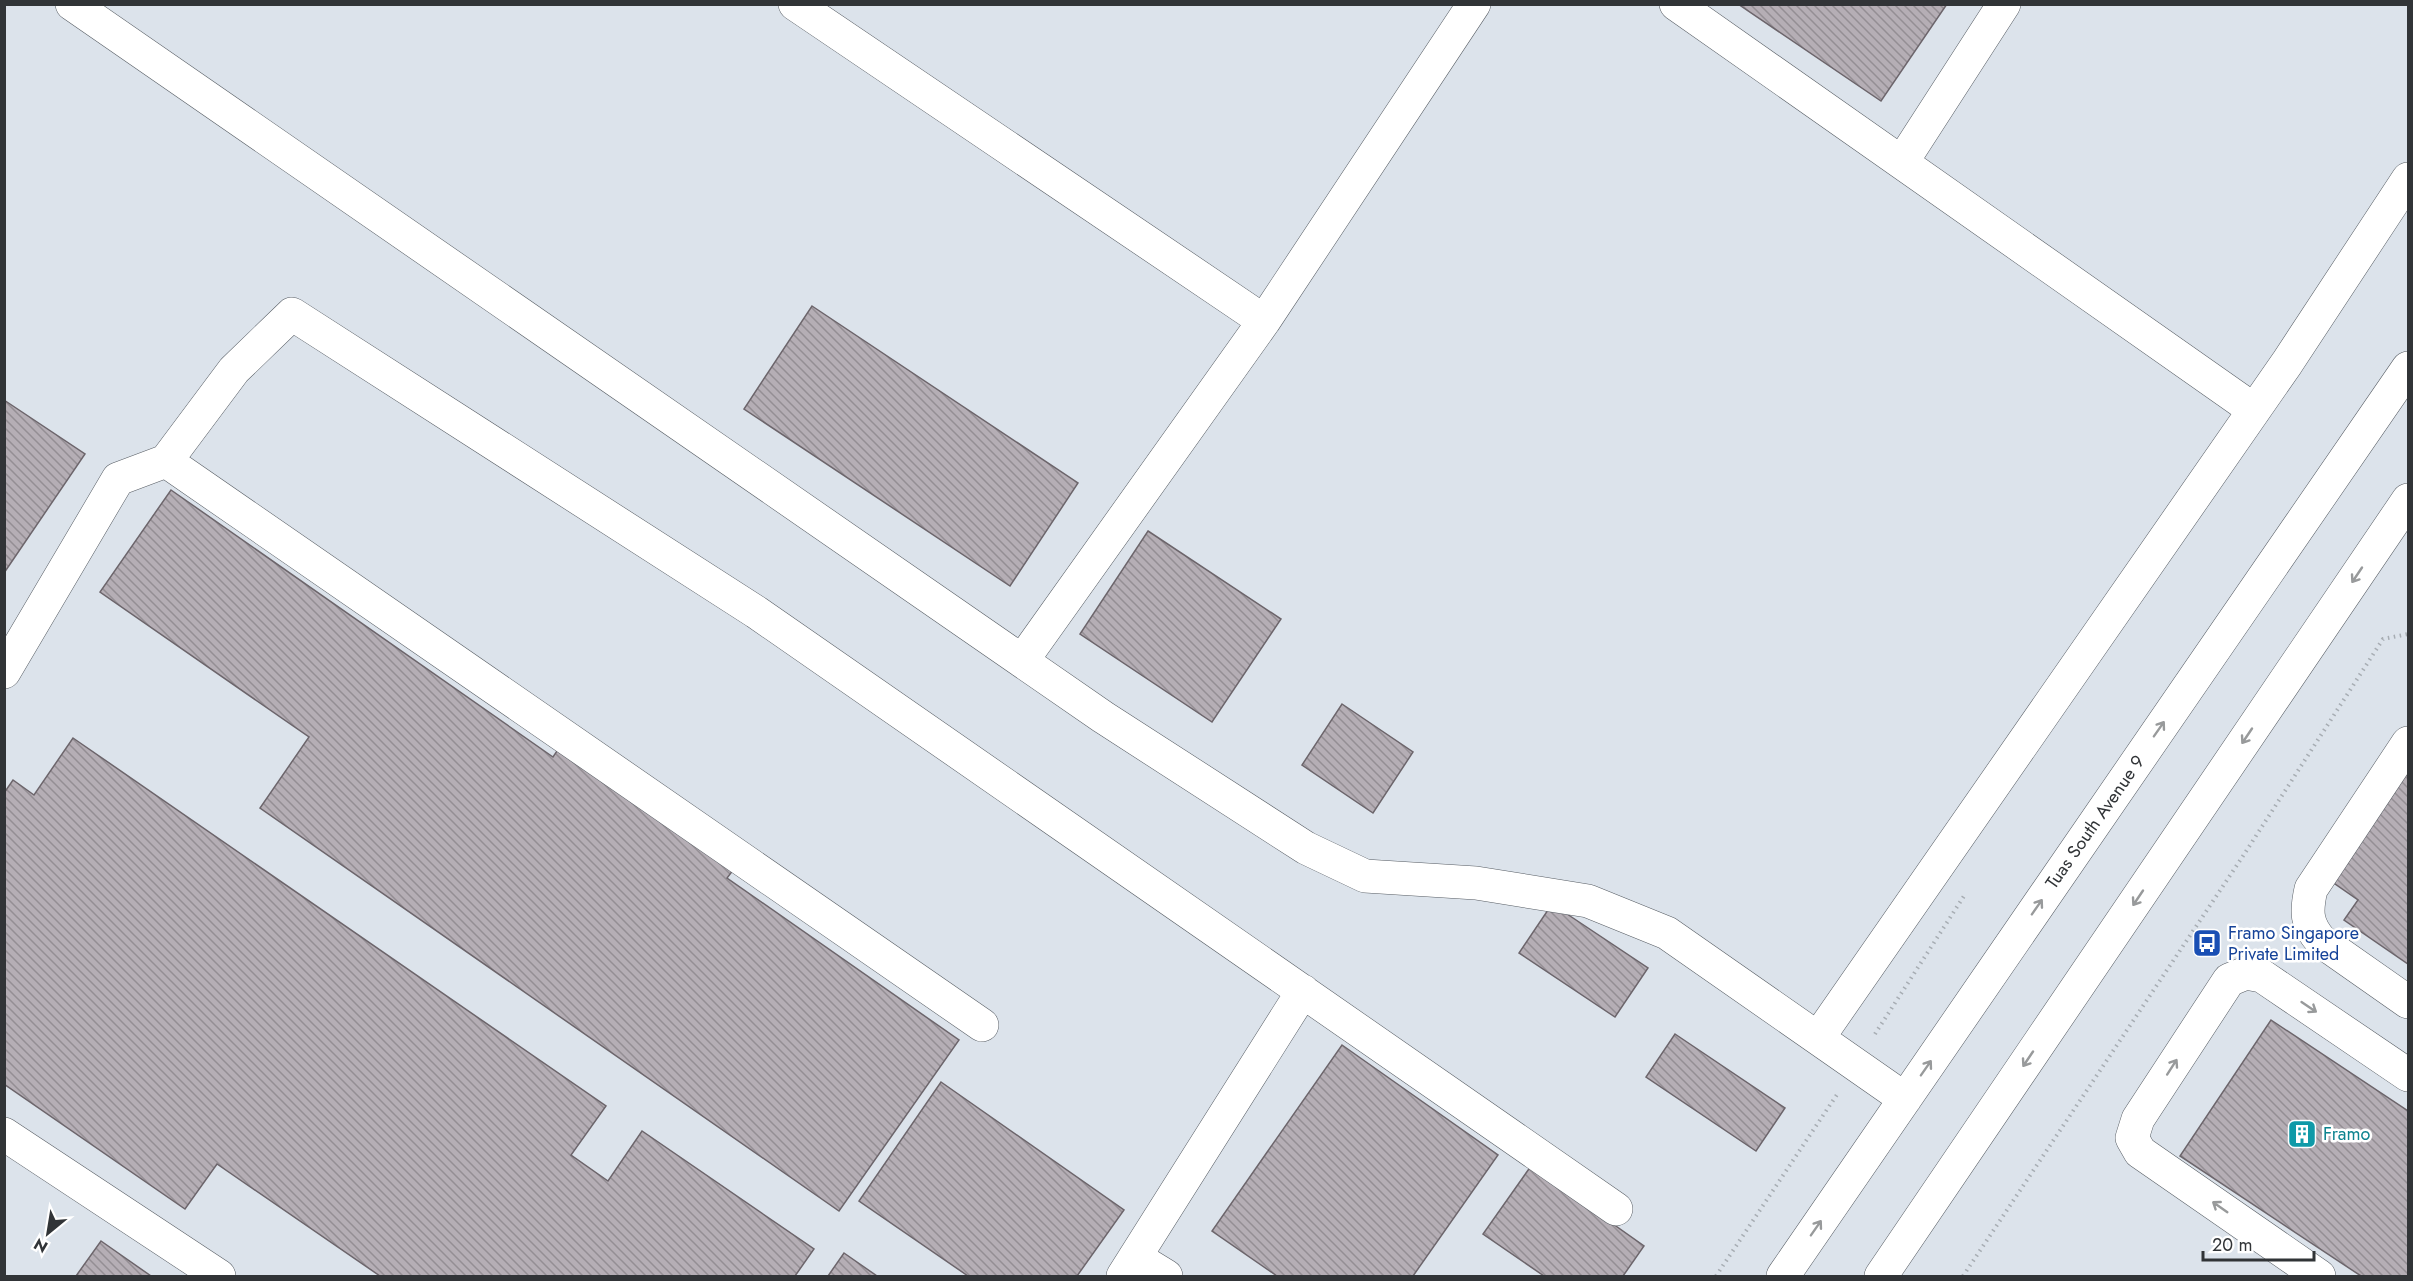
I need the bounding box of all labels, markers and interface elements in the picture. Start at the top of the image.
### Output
one-way arrow [2350,566,2362,583]
one-way arrow [2153,721,2165,738]
one-way arrow [2241,728,2253,744]
street label: Tuas South Avenue 9 [2039,750,2151,894]
one-way arrow [2132,889,2144,906]
one-way arrow [2031,899,2043,916]
place label: Framo Singapore Private Limited [2228,920,2359,967]
bus stop icon: Framo Singapore Private Limited [2191,927,2223,959]
one-way arrow [2300,1001,2317,1013]
one-way arrow [2022,1051,2035,1068]
one-way arrow [2166,1059,2178,1076]
one-way arrow [1920,1060,1932,1076]
building icon: Framo [2286,1118,2318,1150]
place label: Framo [2323,1121,2371,1147]
one-way arrow [2212,1201,2228,1213]
north arrow [18,1203,78,1263]
one-way arrow [1810,1221,1822,1237]
scale bar [2203,1224,2314,1262]
text: N [29,1232,52,1259]
text: 20 m [2212,1232,2252,1258]

